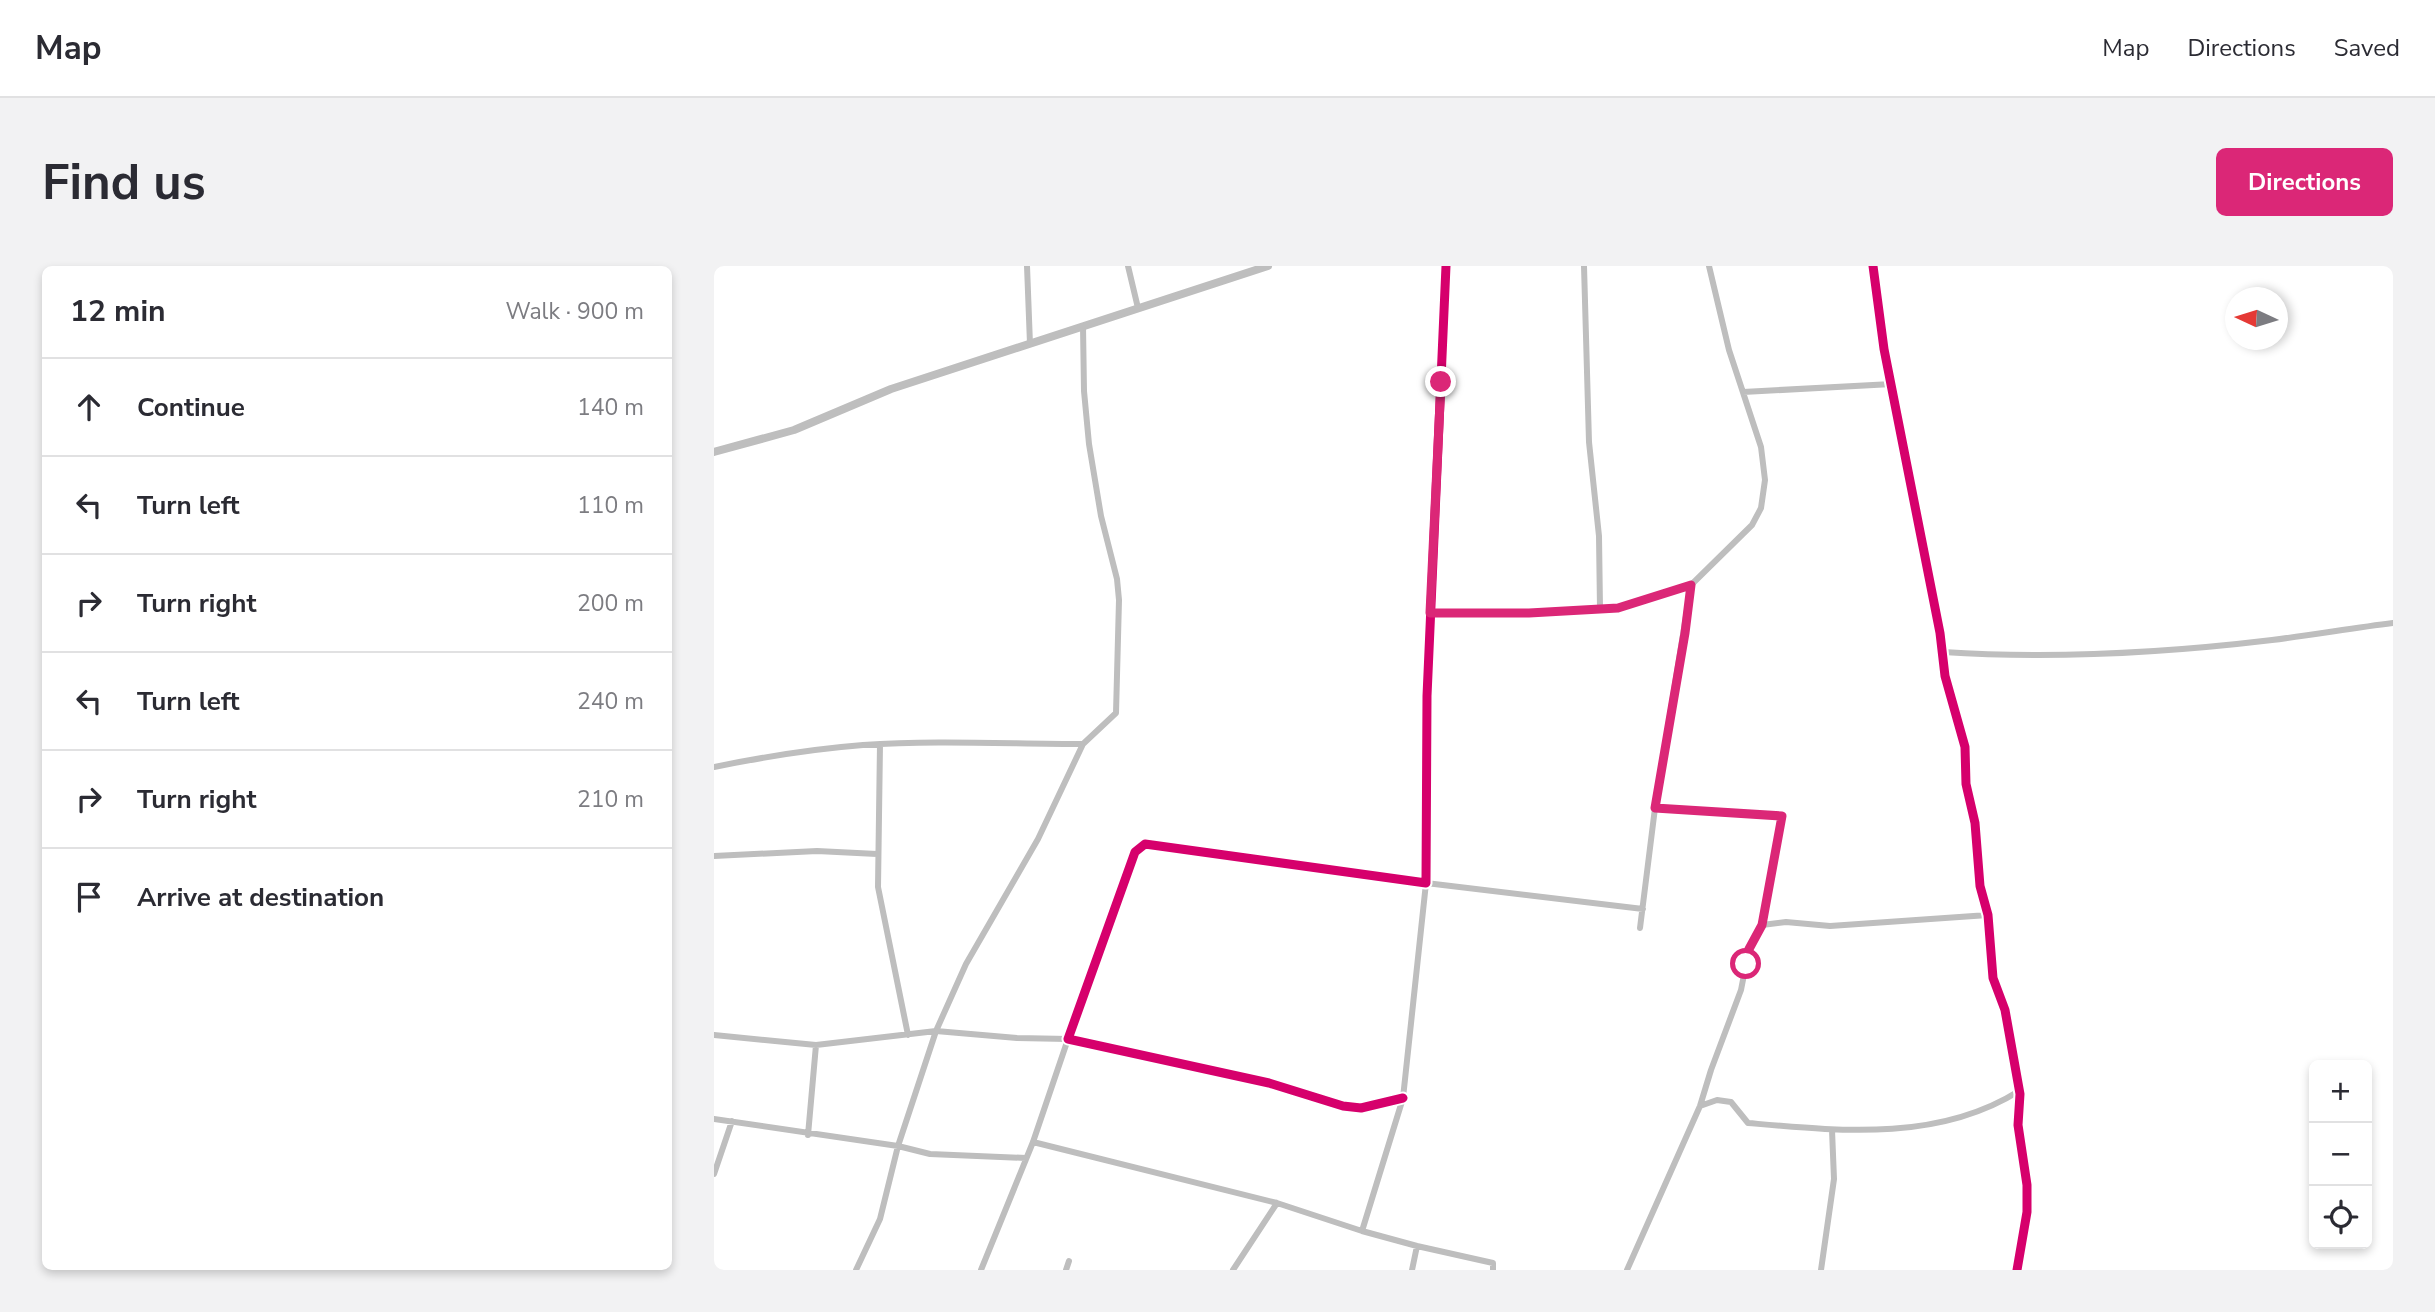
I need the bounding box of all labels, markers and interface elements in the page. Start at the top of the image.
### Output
text: Map [35,26,102,71]
text: Map [2102,32,2149,64]
text: Directions [2187,32,2296,64]
text: Saved [2334,32,2400,64]
button: Directions [2216,148,2393,216]
text: Find us [42,149,206,216]
north arrow [2225,287,2288,350]
text: 12 min [70,291,166,332]
text: Walk · 900 m [505,296,644,327]
route end [1425,366,1456,397]
icon: ahead [70,388,108,426]
text: Continue [137,390,245,425]
text: 140 m [577,392,644,423]
icon: left [70,486,108,524]
text: Turn left [137,488,240,523]
text: 110 m [577,490,644,521]
icon: right [70,584,108,622]
text: Turn right [137,586,256,621]
text: 200 m [577,588,644,619]
icon: left [70,682,108,720]
text: Turn left [137,684,240,719]
text: 240 m [577,686,644,717]
icon: right [70,780,108,818]
text: Turn right [137,782,256,817]
text: 210 m [577,784,644,815]
icon: arrive [70,878,108,916]
text: Arrive at destination [137,880,384,915]
route start [1730,948,1761,979]
map controls [2309,1060,2372,1249]
button: + [2309,1060,2372,1123]
button: − [2309,1123,2372,1186]
button: locate [2309,1186,2372,1249]

